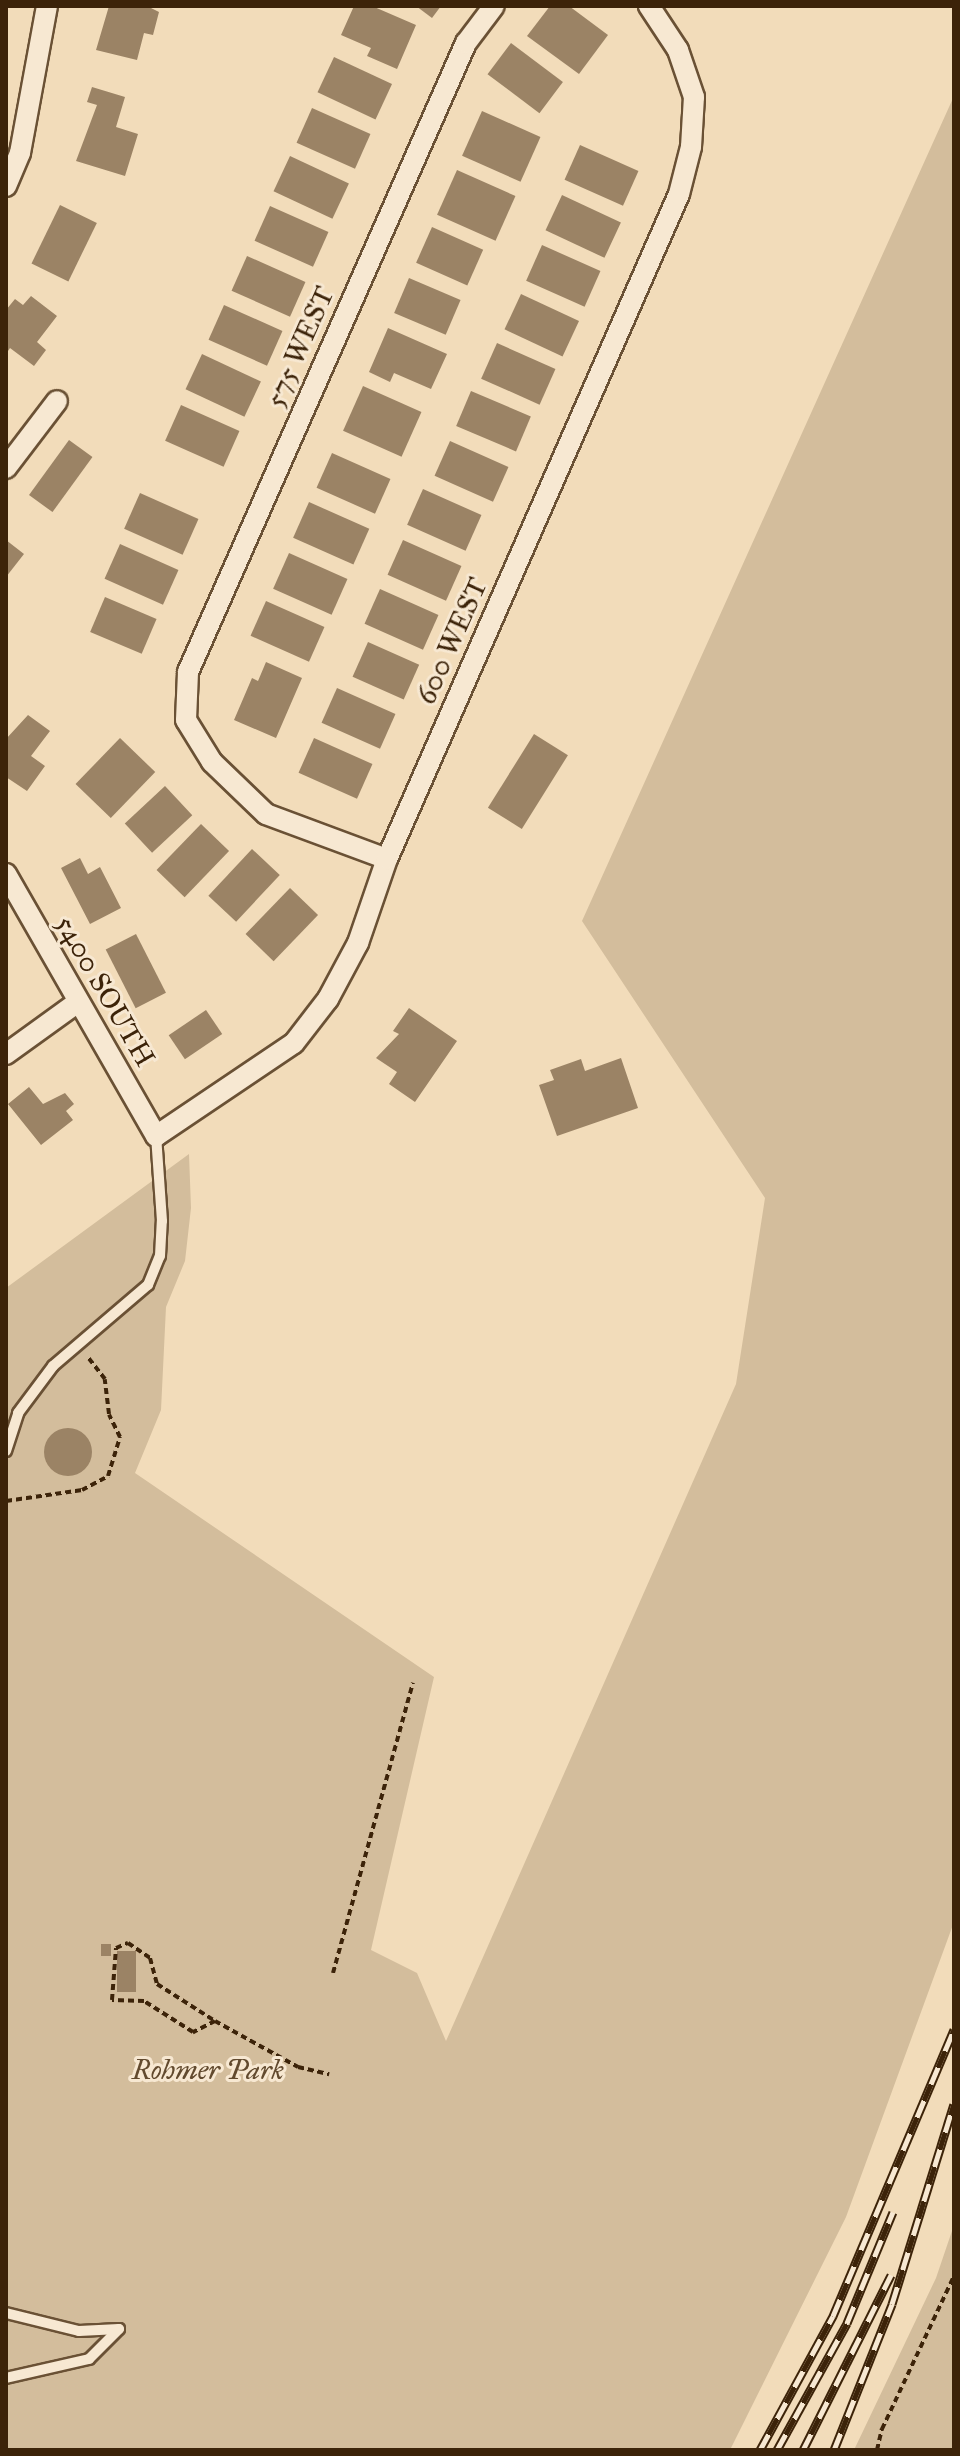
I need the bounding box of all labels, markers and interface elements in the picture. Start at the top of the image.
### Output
street label: 575 WEST [258,281,342,413]
street label: 600 WEST [409,573,495,709]
street label: 5400 SOUTH [48,909,162,1073]
park label: Rohmer Park [132,2053,284,2087]

